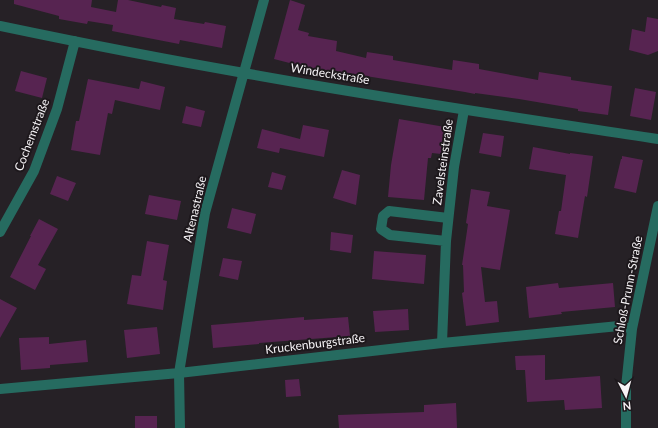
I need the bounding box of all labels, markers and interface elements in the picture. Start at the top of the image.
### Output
street label: Windeckstraße [289,60,371,87]
street label: Cochemstraße [11,96,52,173]
street label: Zavelsteinstraße [429,118,456,206]
street label: Altenastraße [180,174,209,243]
street label: Schloß-Prunn-Straße [610,234,645,345]
street label: Kruckenburgstraße [264,330,366,357]
north arrow [606,376,646,416]
text: N [622,400,632,413]

